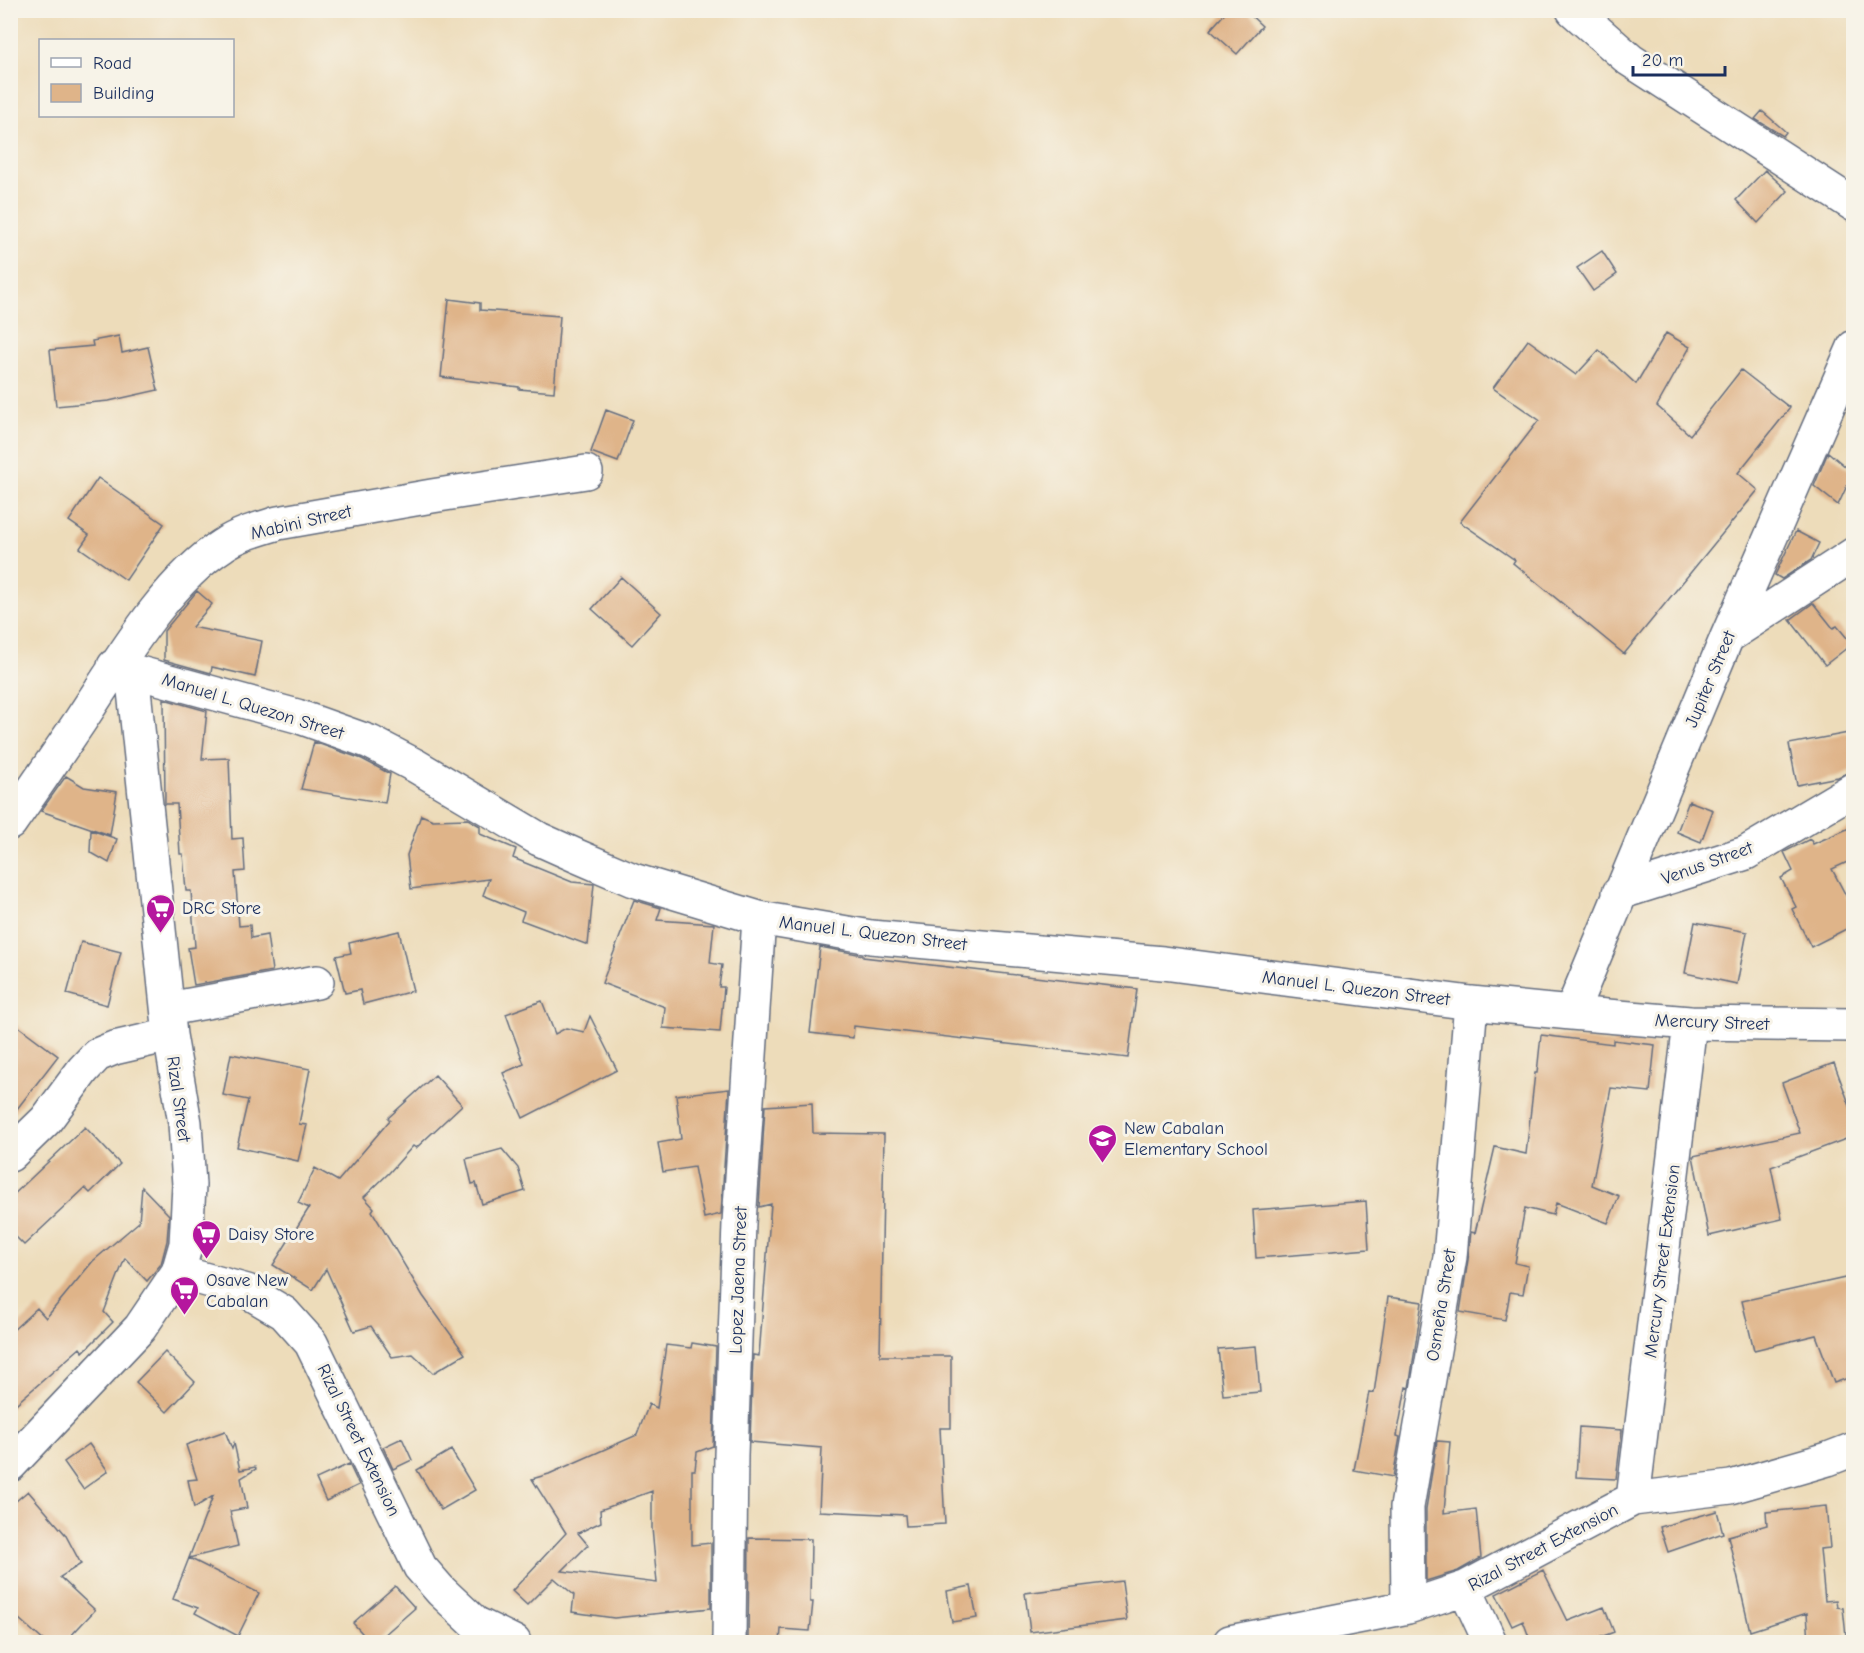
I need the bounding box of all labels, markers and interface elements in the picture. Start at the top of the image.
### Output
legend [39,39,234,117]
scale bar [1633,39,1724,77]
text: 20 m [1642,50,1683,71]
text: Road [93,53,132,74]
text: Building [93,83,155,104]
street label: Mabini Street [248,500,355,544]
street label: Jupiter Street [1681,627,1741,731]
street label: Manuel L. Quezon Street [159,669,347,744]
street label: Venus Street [1659,837,1756,890]
supermarket icon: DRC Store [145,892,177,934]
place label: DRC Store [182,898,261,919]
street label: Manuel L. Quezon Street [778,912,969,956]
street label: Manuel L. Quezon Street [1261,967,1452,1011]
street label: Mercury Street [1654,1010,1771,1035]
street label: Rizal Street [162,1055,195,1144]
place label: New Cabalan Elementary School [1124,1118,1268,1160]
school or university icon: New Cabalan Elementary School [1087,1122,1119,1164]
street label: Mercury Street Extension [1640,1163,1685,1359]
street label: Lopez Jaena Street [725,1205,752,1354]
supermarket icon: Daisy Store [191,1218,223,1260]
place label: Daisy Store [228,1224,314,1245]
street label: Osmeña Street [1422,1247,1461,1363]
place label: Osave New Cabalan [206,1270,288,1312]
supermarket icon: Osave New Cabalan [169,1274,201,1316]
street label: Rizal Street Extension [313,1361,404,1520]
street label: Rizal Street Extension [1465,1499,1622,1596]

